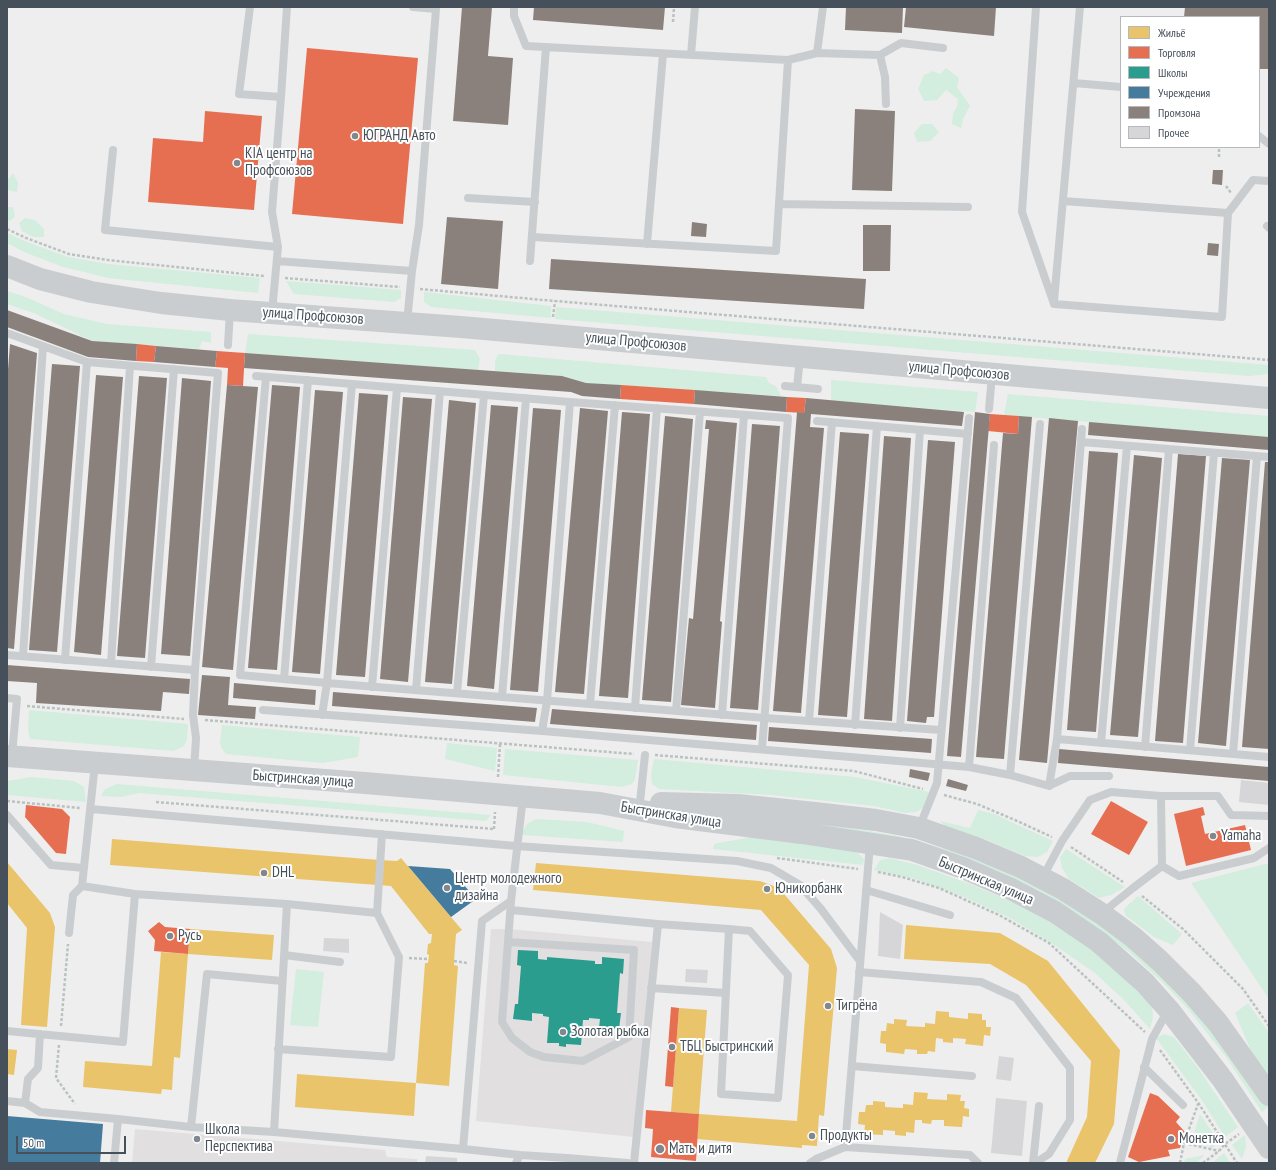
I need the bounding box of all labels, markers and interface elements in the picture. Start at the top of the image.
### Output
legend [1120,16,1260,148]
text: Жильё [1158,25,1185,40]
text: Торговля [1158,45,1196,60]
text: Школы [1158,65,1187,80]
text: Учреждения [1158,85,1210,100]
text: Промзона [1158,105,1200,120]
text: Прочее [1158,125,1189,140]
place label: ЮГРАНД Авто [363,127,436,145]
marker: ЮГРАНД Авто [350,131,360,141]
place label: KIA центр на Профсоюзов [245,145,313,180]
marker: KIA центр на Профсоюзов [232,158,242,168]
street label: улица Профсоюзов [262,303,364,329]
street label: улица Профсоюзов [585,329,687,355]
street label: улица Профсоюзов [908,358,1010,384]
street label: Быстринская улица [252,766,354,792]
street label: Быстринская улица [620,798,722,832]
place label: Yamaha [1221,827,1261,845]
marker: Yamaha [1208,831,1218,841]
street label: Быстринская улица [936,853,1036,909]
place label: DHL [272,864,294,882]
marker: DHL [259,868,269,878]
place label: Центр молодежного дизайна [455,870,562,905]
place label: Юникорбанк [775,880,842,898]
marker: Центр молодежного дизайна [442,883,452,893]
marker: Юникорбанк [762,884,772,894]
place label: Русь [178,927,201,945]
marker: Русь [165,931,175,941]
place label: Тигрёна [836,997,878,1015]
marker: Тигрёна [823,1001,833,1011]
place label: Золотая рыбка [571,1023,649,1041]
marker: Золотая рыбка [558,1027,568,1037]
place label: ТБЦ Быстринский [680,1038,773,1056]
marker: ТБЦ Быстринский [667,1042,677,1052]
place label: Школа Перспектива [205,1121,273,1156]
place label: Продукты [820,1127,872,1145]
scale bar [18,1128,128,1154]
place label: Монетка [1179,1130,1224,1148]
marker: Продукты [807,1131,817,1141]
marker: Школа Перспектива [192,1134,202,1144]
marker: Монетка [1166,1134,1176,1144]
text: 50 m [23,1135,44,1150]
place label: Мать и дитя [669,1140,732,1158]
marker: Мать и дитя [654,1143,666,1155]

